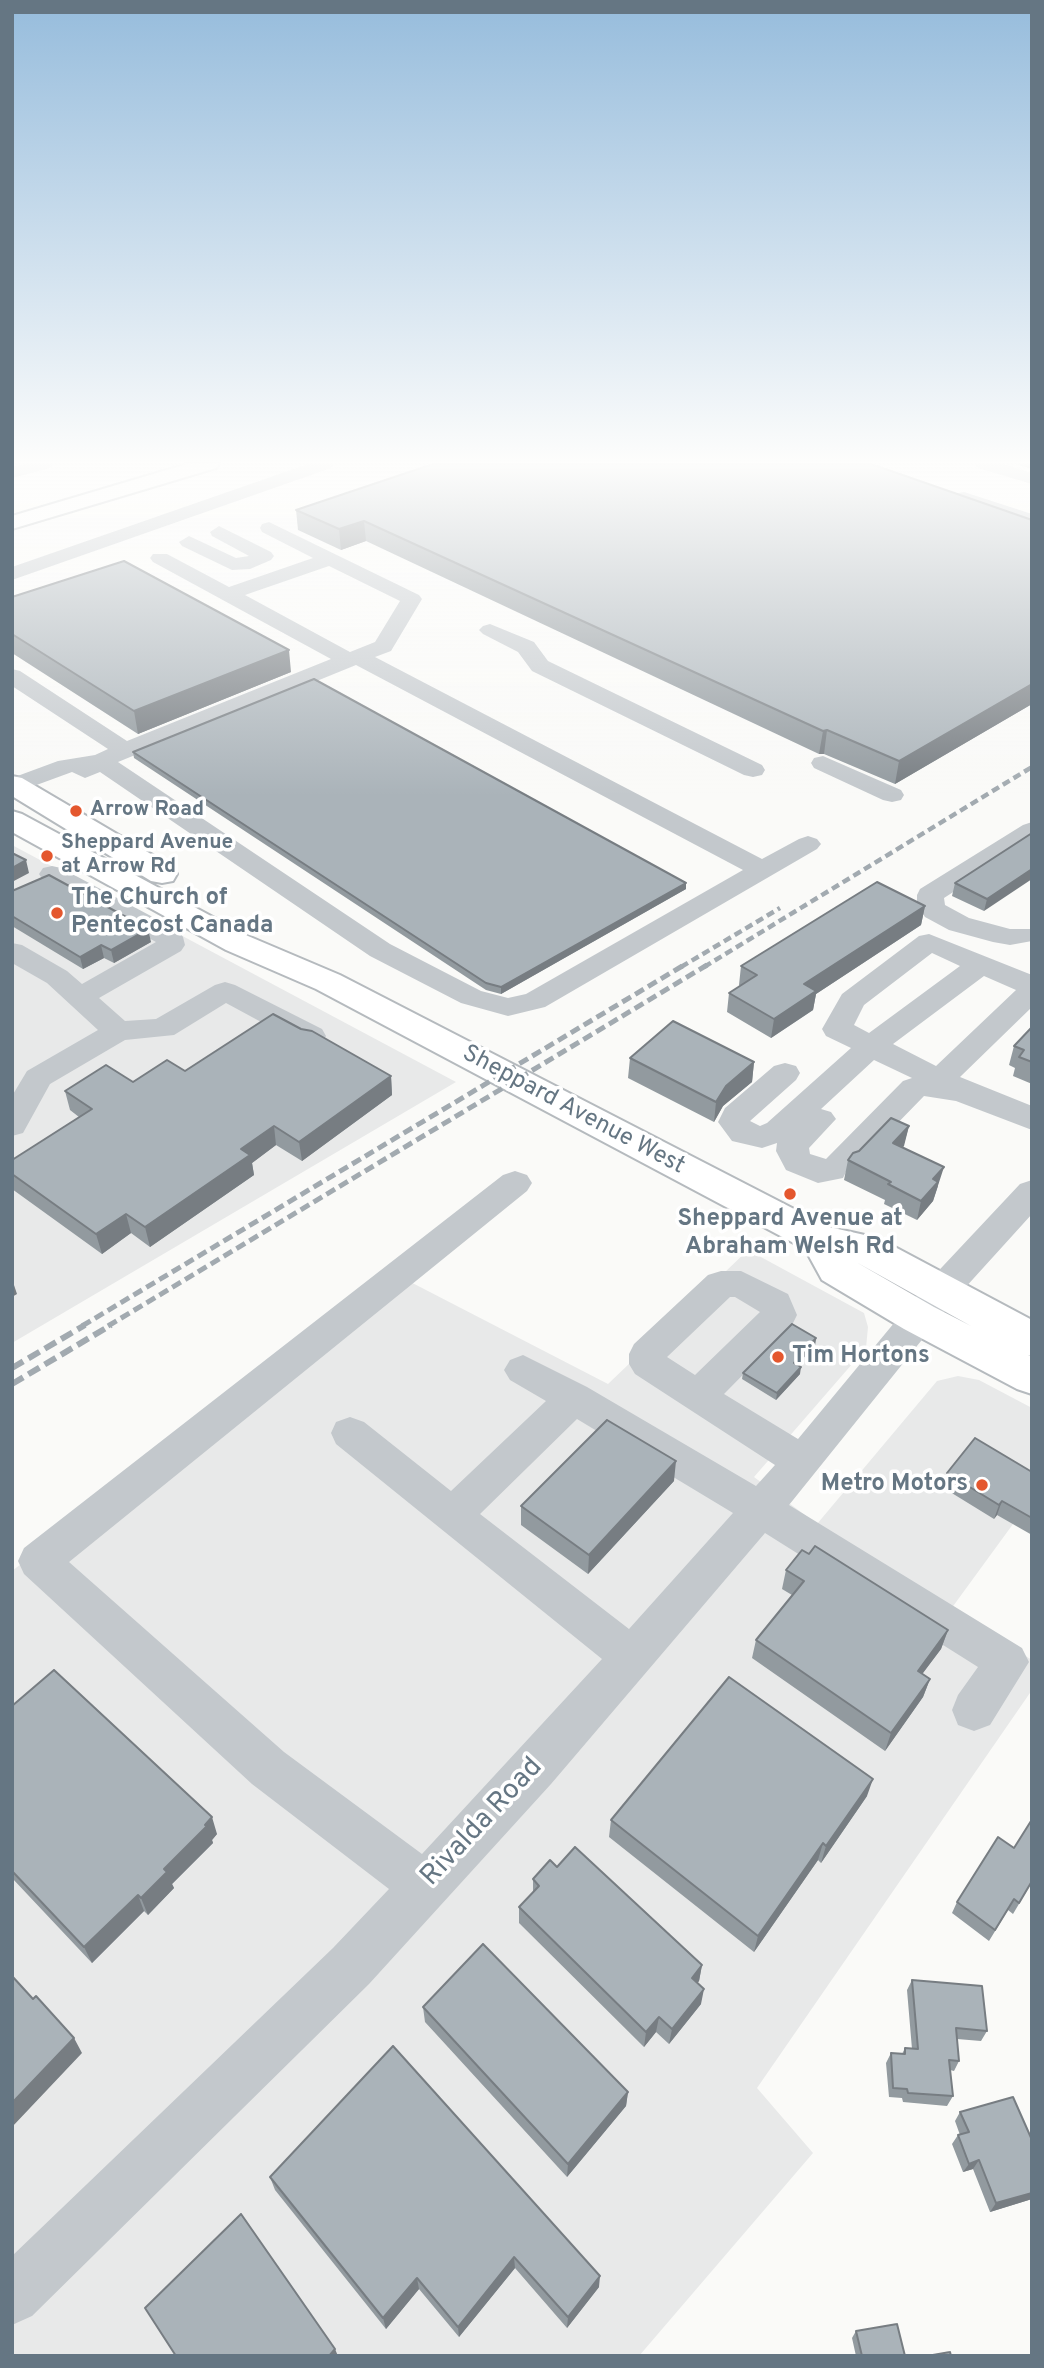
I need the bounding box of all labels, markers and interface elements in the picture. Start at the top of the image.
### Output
place label: Arrow Road [90,798,204,824]
marker: Arrow Road [68,803,84,819]
place label: Sheppard Avenue at Arrow Rd [61,831,233,881]
marker: Sheppard Avenue at Arrow Rd [39,848,55,864]
place label: The Church of Pentecost Canada [71,885,273,941]
marker: The Church of Pentecost Canada [49,905,65,921]
street label: Sheppard Avenue West [457,1040,689,1182]
marker: Sheppard Avenue at Abraham Welsh Rd [782,1186,798,1202]
place label: Sheppard Avenue at Abraham Welsh Rd [677,1206,903,1262]
place label: Tim Hortons [792,1343,930,1371]
marker: Tim Hortons [770,1349,786,1365]
place label: Metro Motors [821,1471,968,1499]
marker: Metro Motors [974,1477,990,1493]
street label: Rivalda Road [415,1752,551,1894]

